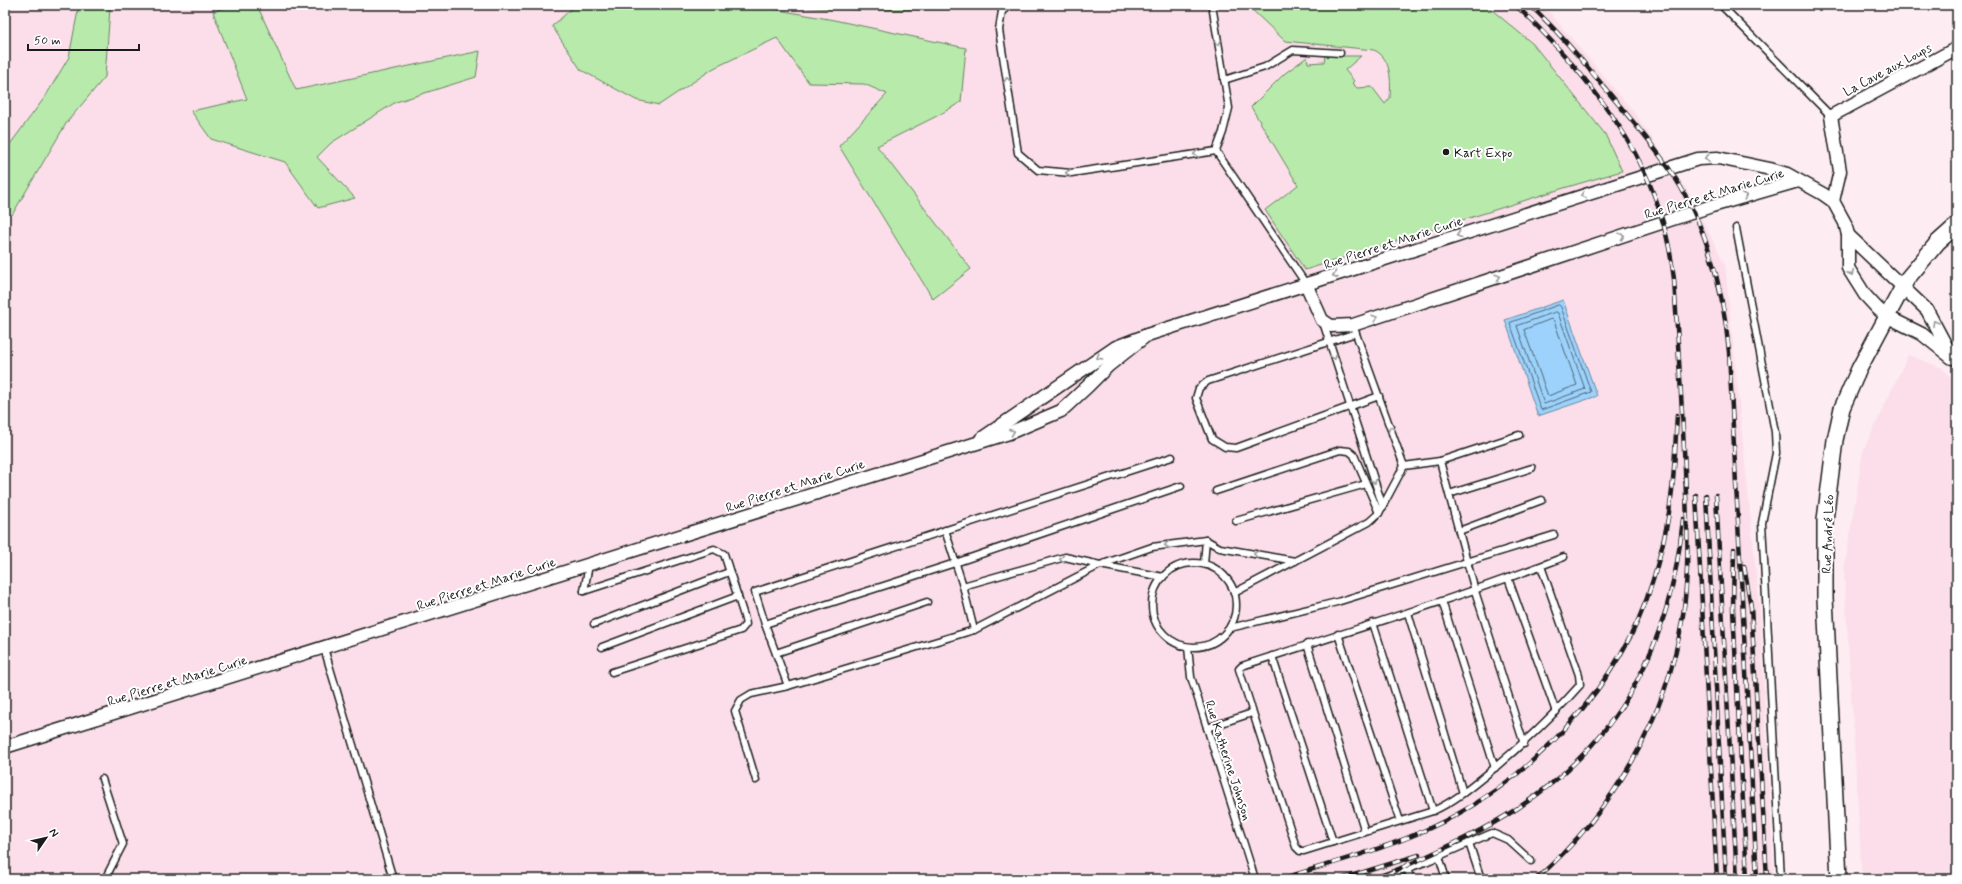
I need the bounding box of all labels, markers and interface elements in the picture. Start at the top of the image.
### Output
scale bar [28,26,139,52]
text: 50 m [34,33,61,49]
one-way arrow [1213,40,1222,47]
street label: La Cave aux Loups [1840,40,1935,101]
one-way arrow [1003,77,1012,83]
place label: Kart Expo [1454,145,1512,162]
marker: Kart Expo [1441,147,1451,157]
one-way arrow [1193,149,1199,158]
one-way arrow [1704,154,1710,163]
street label: Rue Pierre et Marie Curie [1643,165,1786,224]
one-way arrow [1065,168,1071,177]
one-way arrow [1580,191,1587,199]
one-way arrow [1742,193,1749,201]
street label: Rue Pierre et Marie Curie [1322,213,1465,274]
one-way arrow [1456,230,1463,239]
one-way arrow [1618,232,1625,241]
one-way arrow [1846,269,1854,276]
one-way arrow [1332,270,1339,279]
one-way arrow [1494,273,1501,282]
one-way arrow [1371,314,1378,323]
one-way arrow [1933,320,1940,328]
one-way arrow [1097,352,1104,359]
one-way arrow [1329,354,1338,361]
one-way arrow [1387,426,1396,433]
one-way arrow [1009,428,1016,436]
street label: Rue Pierre et Marie Curie [724,456,867,517]
one-way arrow [1369,477,1378,484]
street label: Rue André Léo [1819,494,1838,574]
one-way arrow [1164,540,1171,549]
one-way arrow [1253,550,1260,559]
street label: Rue Pierre et Marie Curie [415,554,558,615]
one-way arrow [1058,554,1065,563]
street label: Rue Pierre et Marie Curie [106,652,249,711]
street label: Rue Katherine Johnson [1200,698,1255,823]
north arrow [26,818,66,858]
text: N [46,826,61,840]

